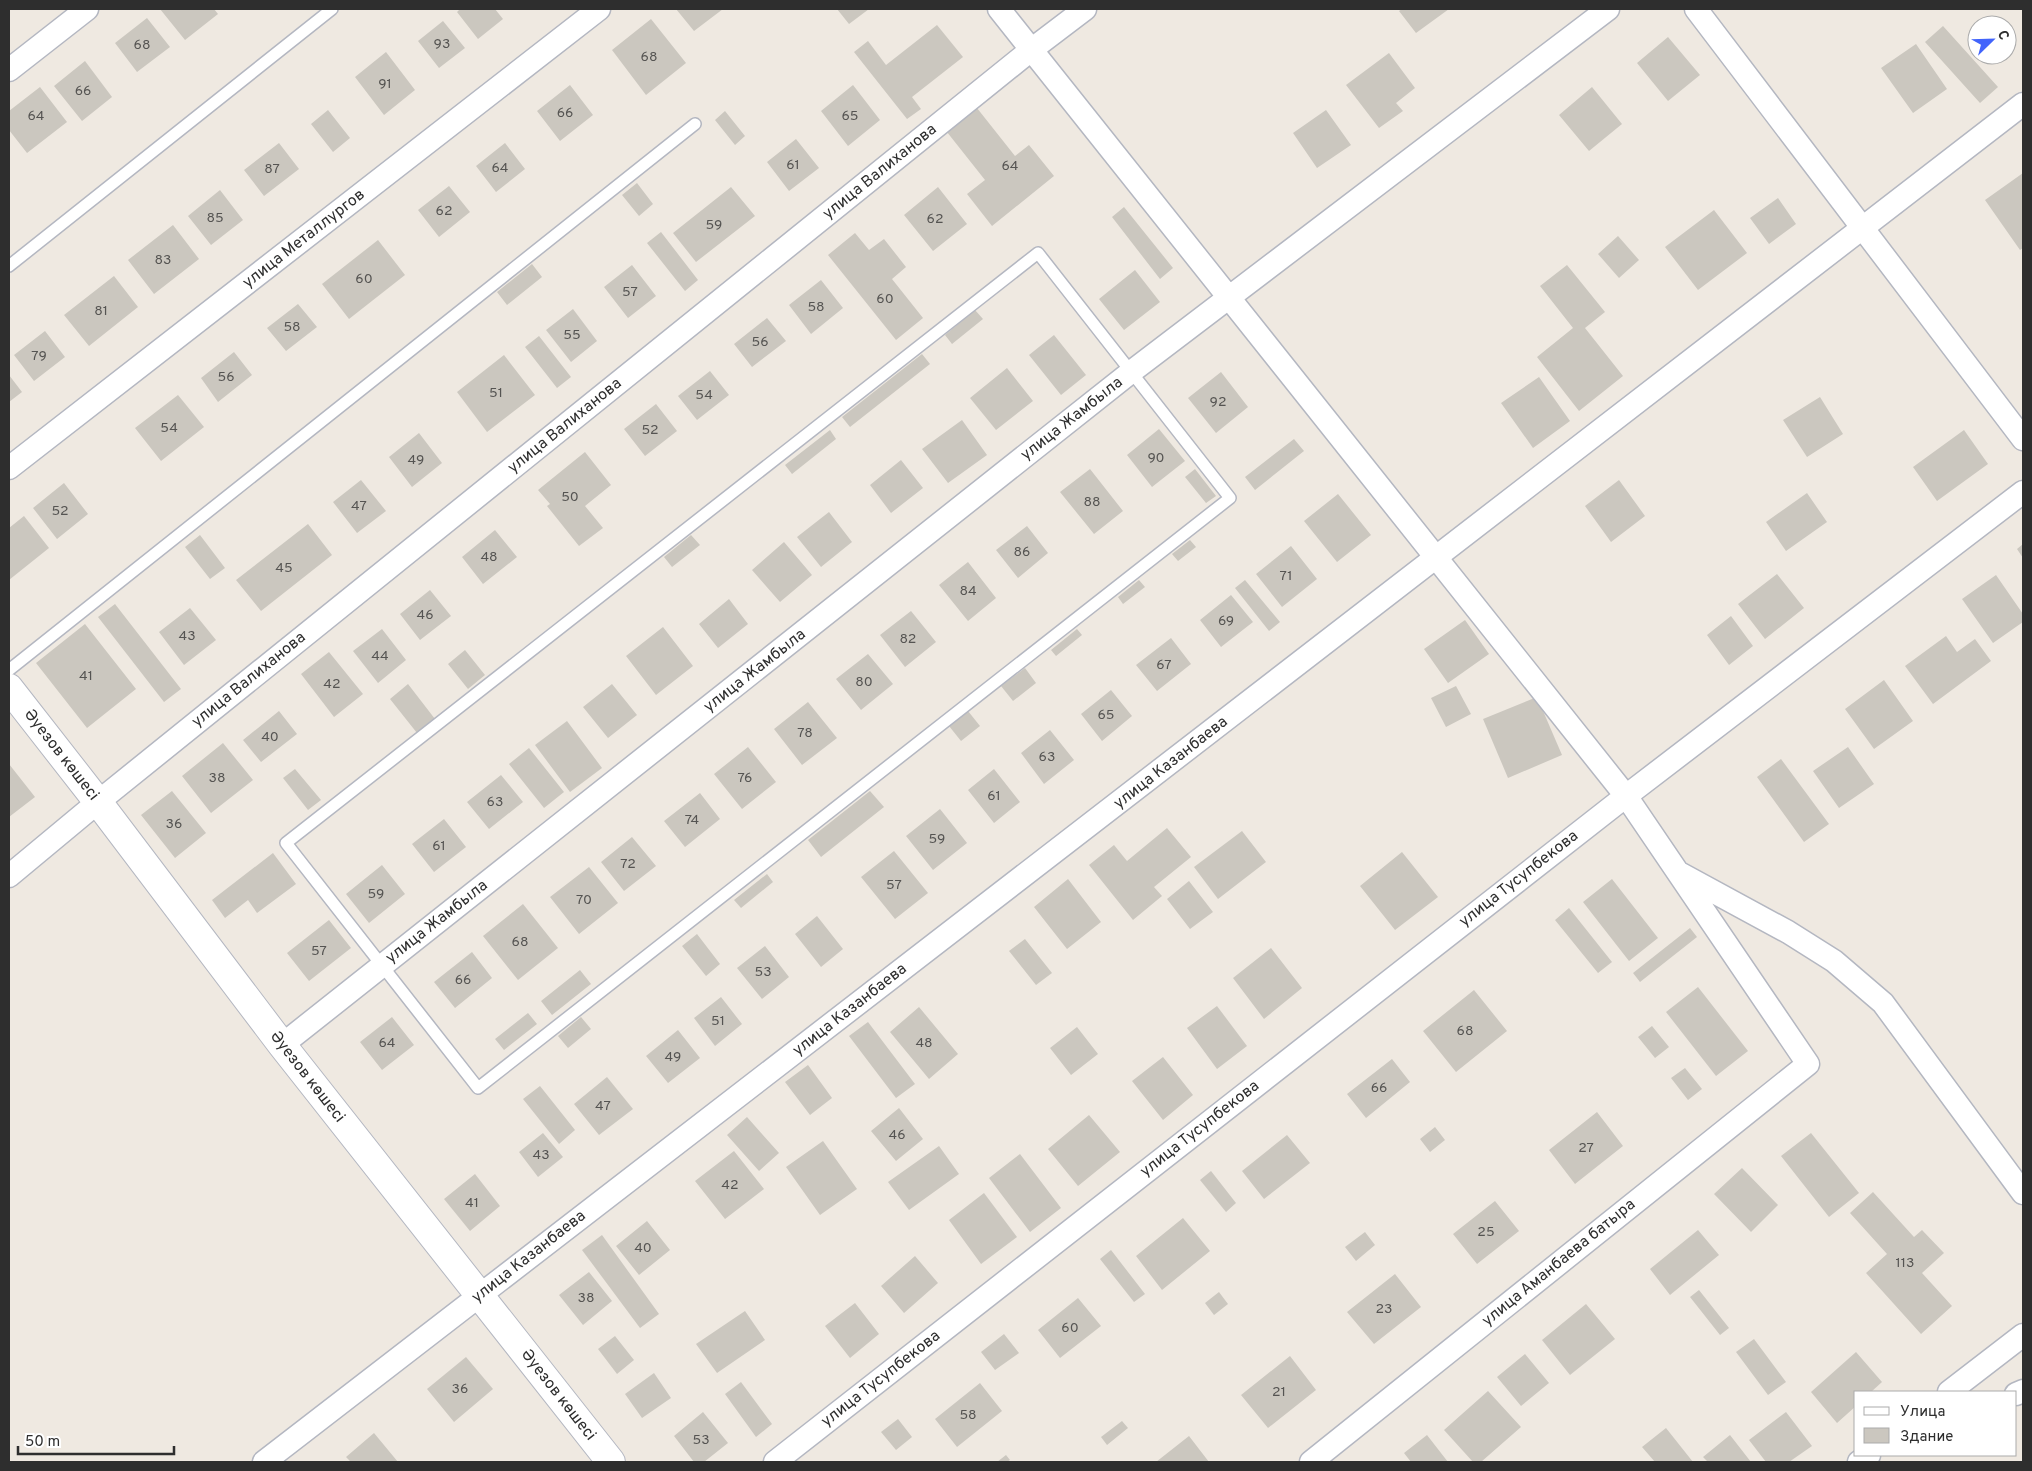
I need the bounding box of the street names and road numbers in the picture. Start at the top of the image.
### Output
street label: улица Валиханова [819,120,941,224]
street label: улица Металлургов [239,185,369,293]
street label: улица Жамбыла [1017,373,1127,465]
street label: улица Валиханова [504,374,626,478]
street label: улица Жамбыла [700,625,810,717]
street label: улица Валиханова [188,628,310,732]
street label: Әуезов көшесі [19,705,103,805]
street label: улица Казанбаева [1110,712,1232,814]
street label: улица Тусупбекова [1455,826,1583,932]
street label: улица Жамбыла [382,876,492,968]
street label: улица Казанбаева [789,959,911,1061]
street label: Әуезов көшесі [265,1027,349,1127]
street label: улица Тусупбекова [1136,1076,1264,1182]
street label: улица Аманбаева батыра [1478,1195,1640,1331]
street label: улица Казанбаева [468,1206,590,1308]
street label: улица Тусупбекова [817,1326,945,1432]
street label: Әуезов көшесі [516,1345,600,1445]

